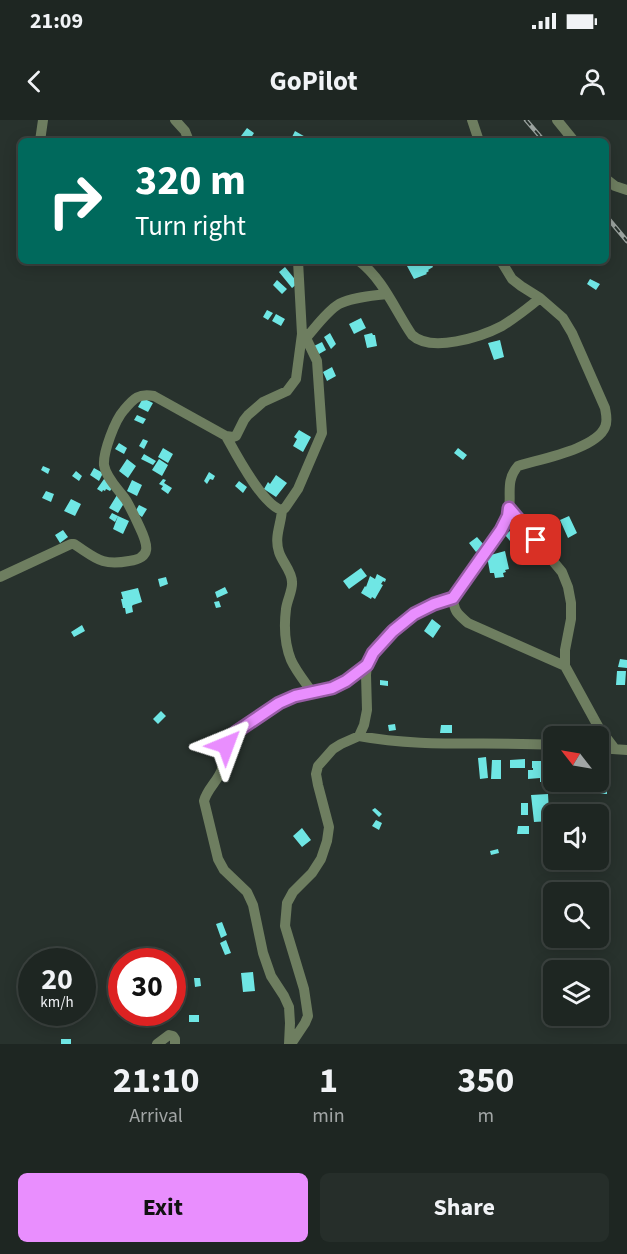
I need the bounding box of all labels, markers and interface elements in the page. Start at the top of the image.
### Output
text: 21:09 [30,5,83,37]
text: GoPilot [269,62,358,101]
icon: back [18,65,51,98]
icon: person [576,65,609,98]
text: 320 m [135,151,246,211]
icon: right [36,162,114,240]
text: Turn right [135,207,246,246]
pin [510,514,561,565]
icon: arrive [519,523,552,556]
position arrow [194,713,258,777]
north arrow [543,726,609,792]
map controls [543,726,609,1026]
button: sound [543,804,609,870]
button: search [543,882,609,948]
speed limit sign: 30 [108,948,186,1026]
text: 20 [41,958,73,1001]
button: layers [543,960,609,1026]
text: km/h [40,992,74,1013]
text: 21:10 [113,1055,200,1106]
text: 1 [319,1055,338,1106]
text: 350 [457,1055,514,1106]
text: Arrival [129,1102,183,1130]
text: min [312,1102,345,1130]
text: m [477,1102,494,1130]
button: Exit [18,1173,308,1242]
button: Share [320,1173,609,1242]

